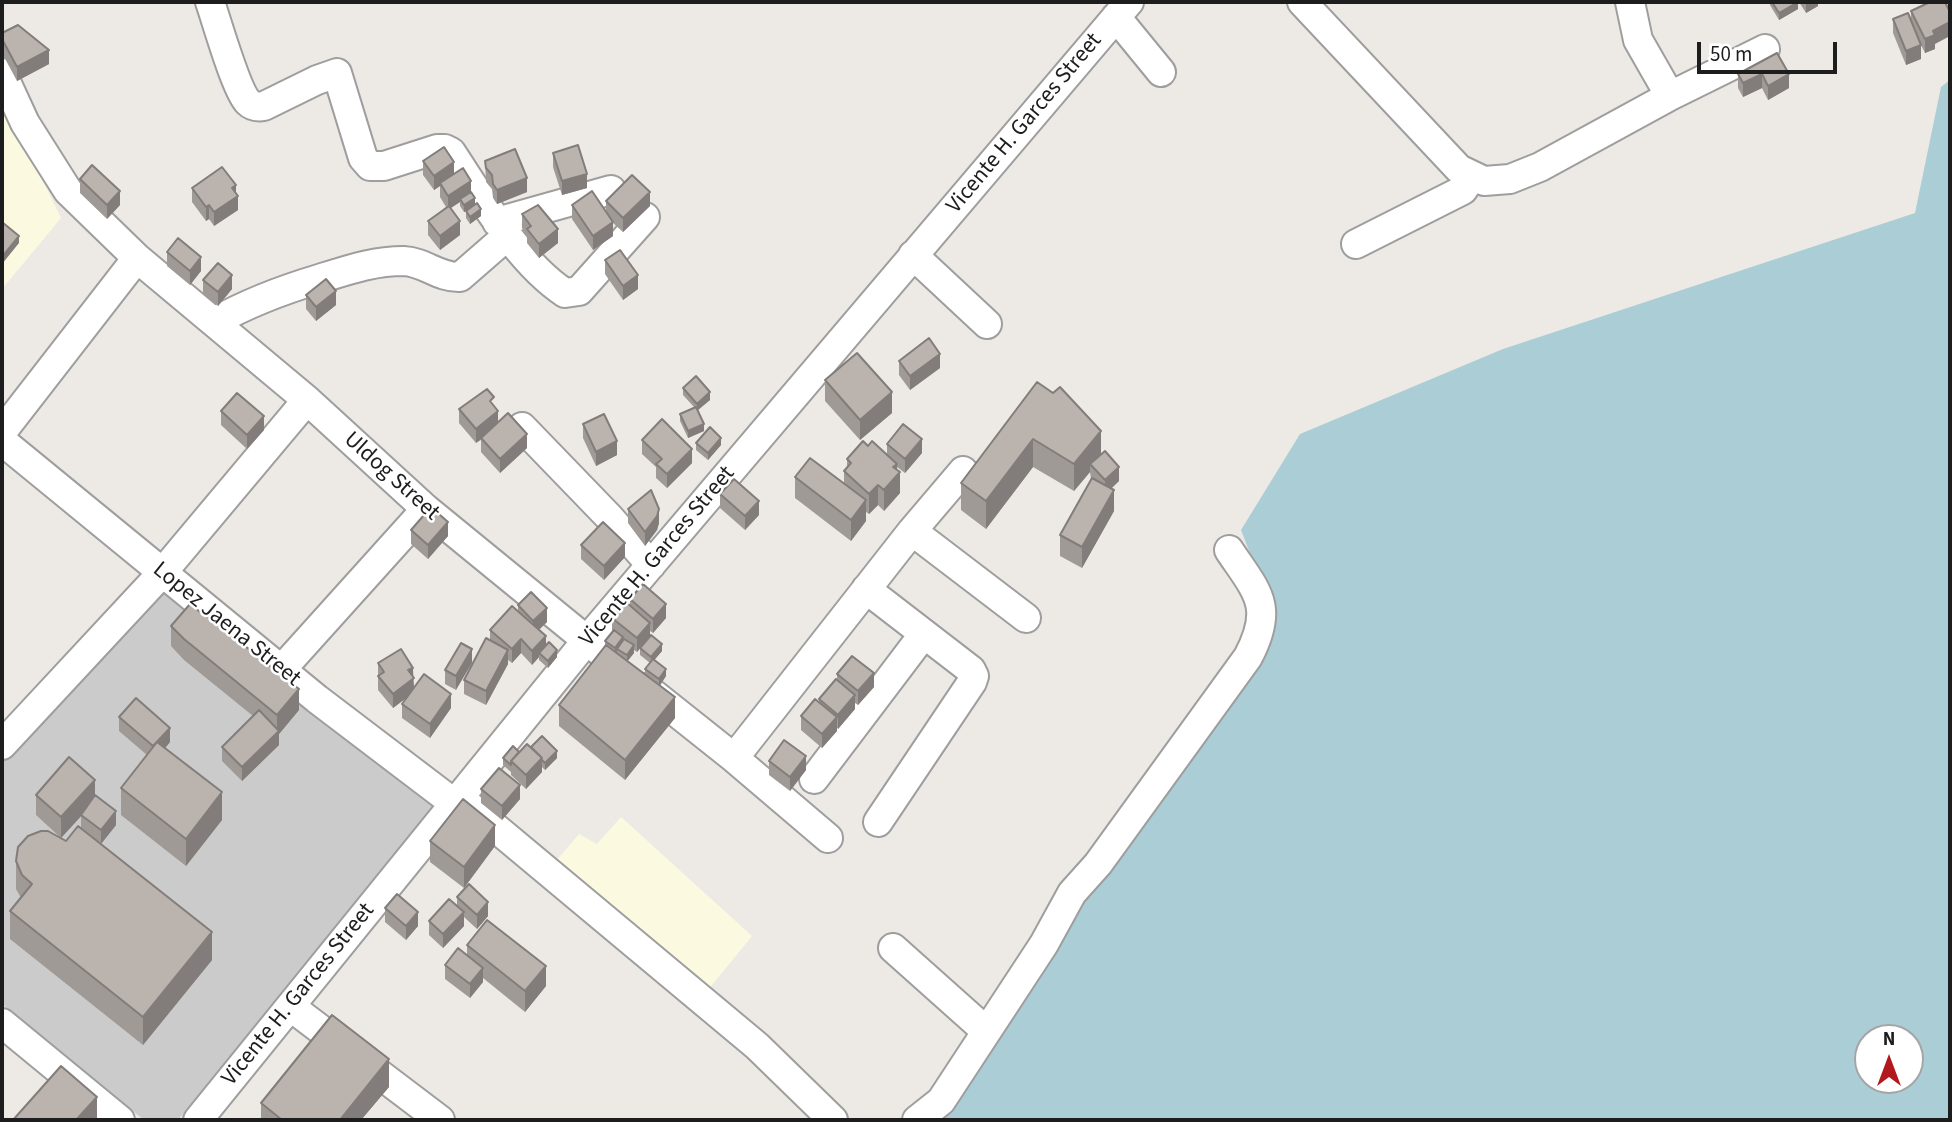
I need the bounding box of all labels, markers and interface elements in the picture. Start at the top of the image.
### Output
street label: Vicente H. Garces Street [941,28,1109,220]
scale bar [1700,28,1840,72]
text: 50 m [1710,39,1752,69]
street label: Uldog Street [337,427,445,527]
street label: Vicente H. Garces Street [574,461,742,653]
street label: Lopez Jaena Street [146,557,306,693]
street label: Vicente H. Garces Street [217,898,381,1092]
north arrow [1854,1024,1924,1094]
text: N [1883,1026,1895,1053]

